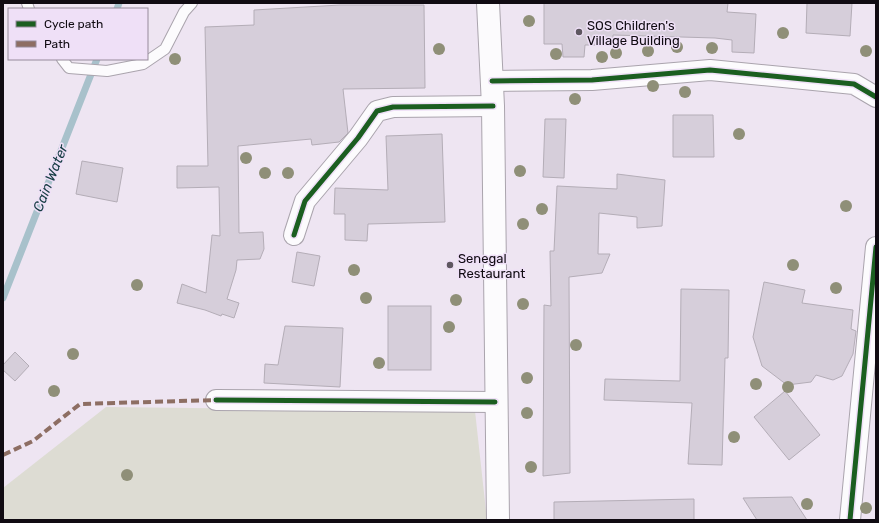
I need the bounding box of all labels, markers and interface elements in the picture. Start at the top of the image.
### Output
legend [8,8,148,60]
text: Cycle path [44,17,103,31]
place label: SOS Children's Village Building [587,18,680,49]
marker: SOS Children's Village Building [574,27,584,37]
text: Path [44,37,70,51]
water label: Cain Water [29,142,72,214]
place label: Senegal Restaurant [458,251,525,281]
marker: Senegal Restaurant [445,260,455,270]

